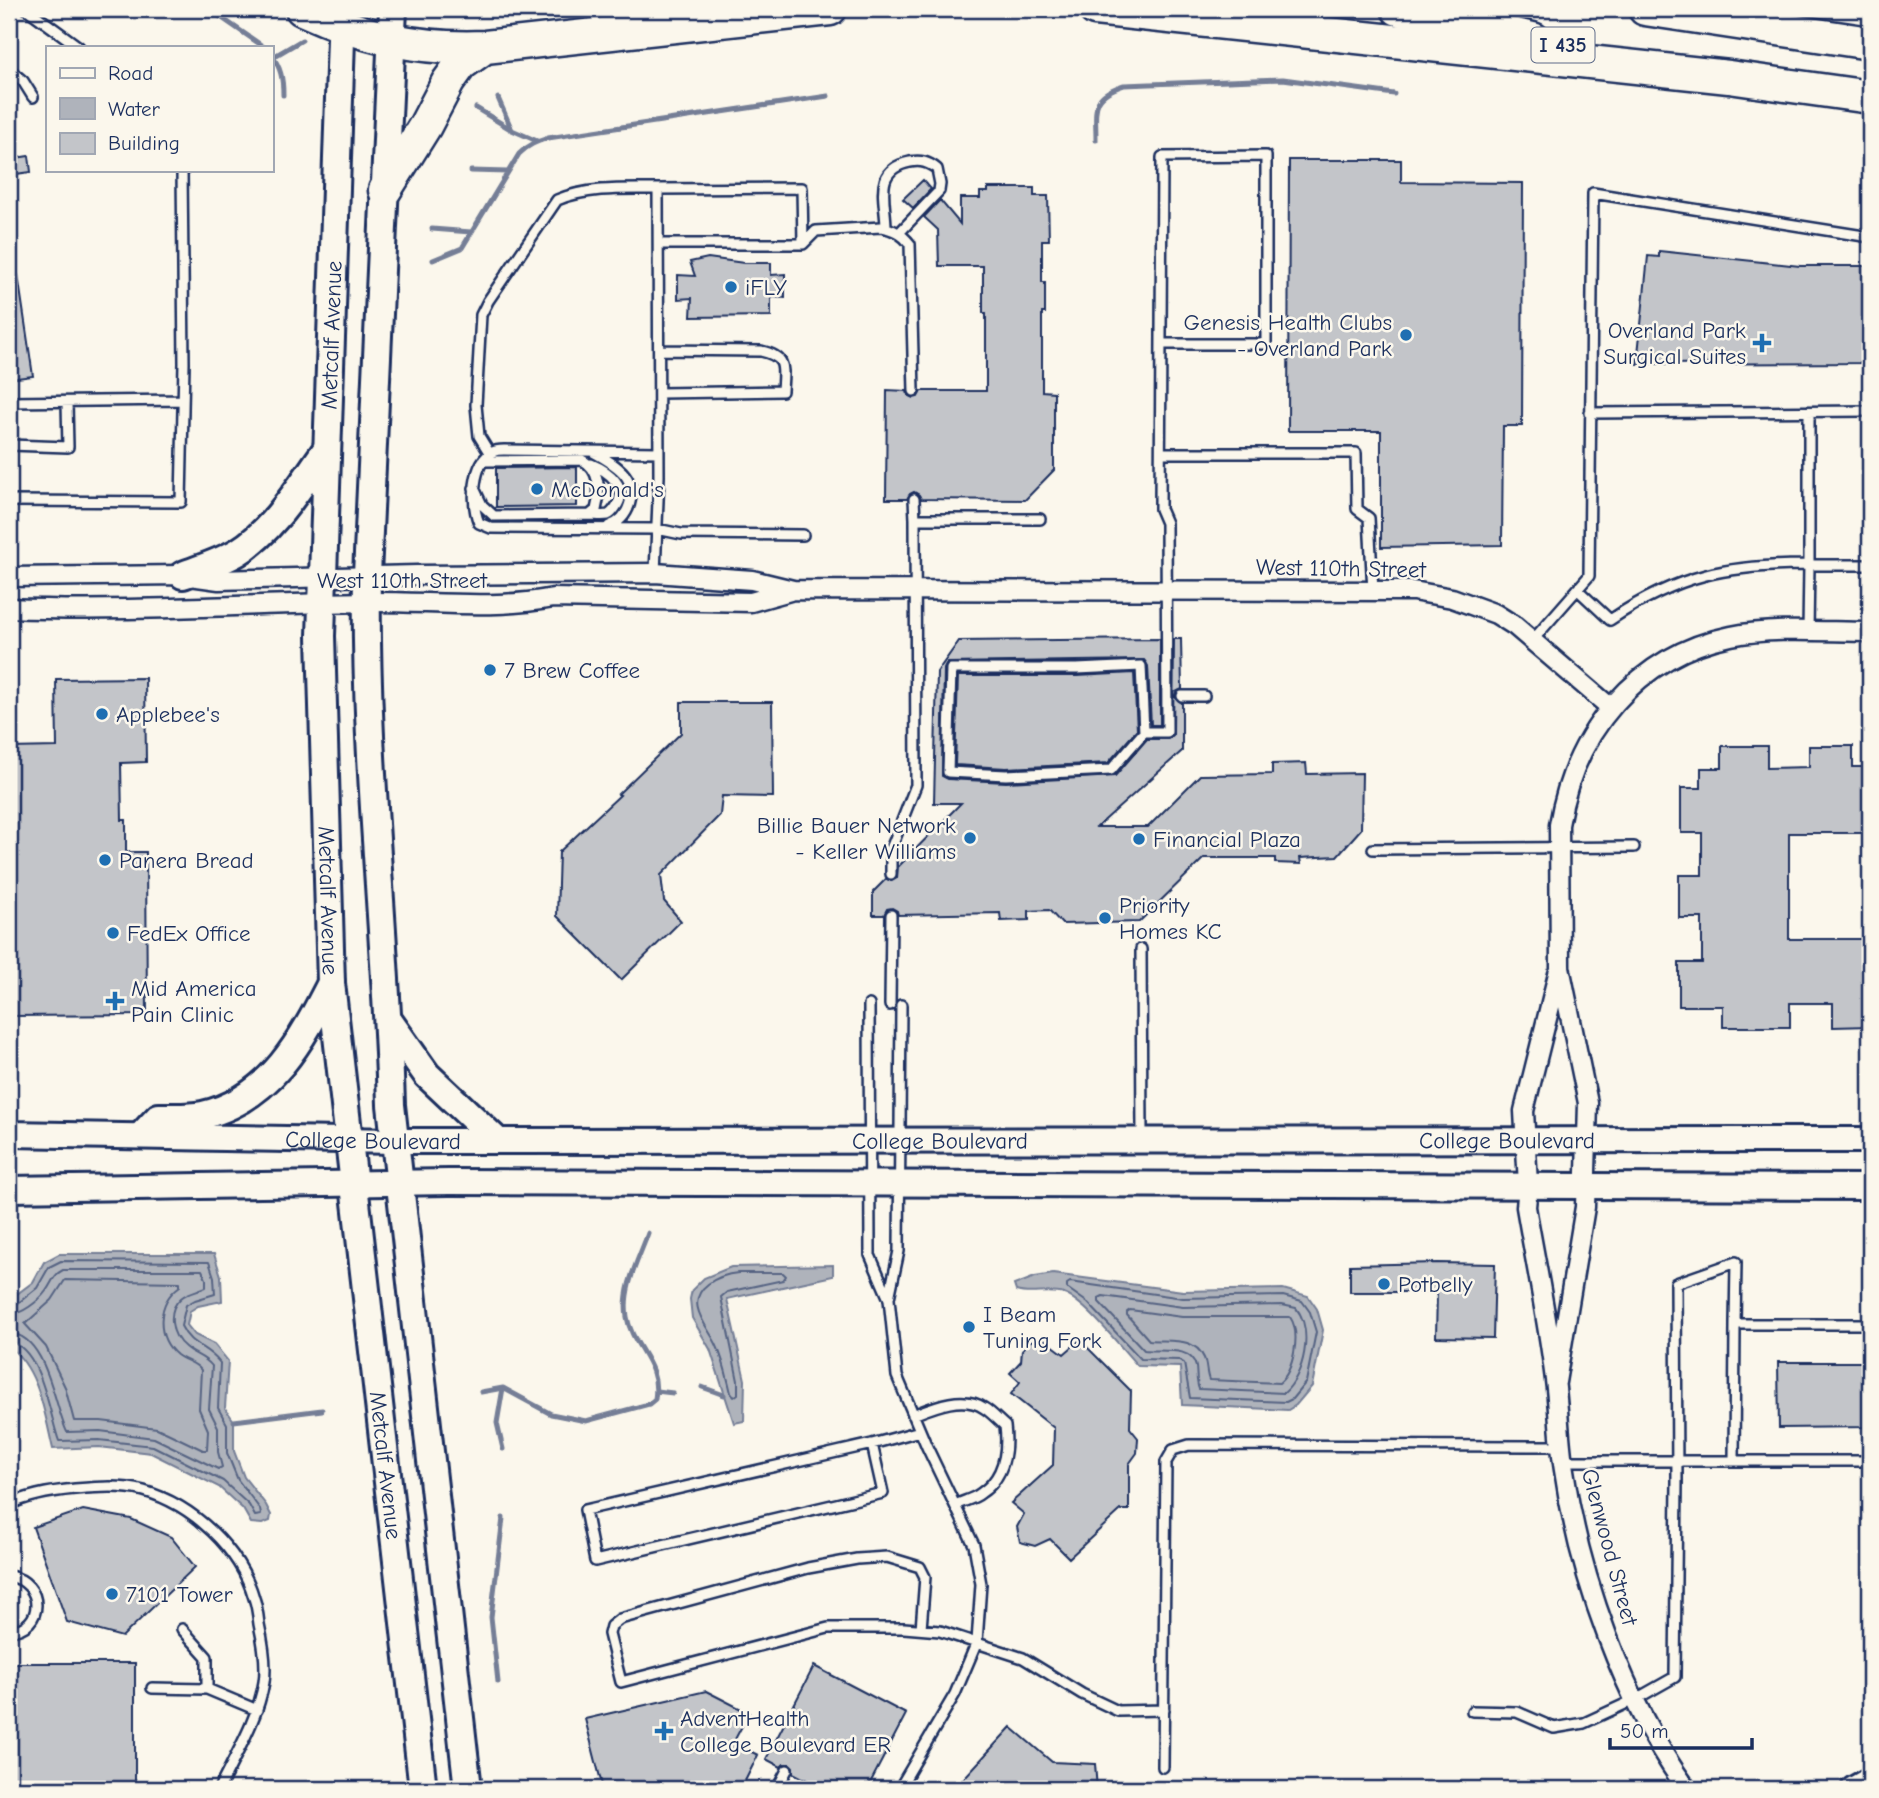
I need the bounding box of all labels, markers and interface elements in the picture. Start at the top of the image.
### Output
road number: I 435 [1532,28,1594,62]
legend [46,46,273,172]
text: Road [108,61,153,85]
text: Water [108,97,161,121]
text: Building [108,131,180,155]
street label: Metcalf Avenue [315,260,348,410]
place label: iFLY [745,274,787,301]
marker: iFLY [723,279,739,295]
place label: Genesis Health Clubs - Overland Park [1183,309,1392,362]
place label: Overland Park Surgical Suites [1603,317,1746,370]
marker: Genesis Health Clubs - Overland Park [1398,327,1414,343]
marker: Overland Park Surgical Suites [1752,333,1772,353]
place label: McDonald's [551,476,664,503]
marker: McDonald's [529,481,545,497]
street label: West 110th Street [1256,554,1428,584]
street label: West 110th Street [317,567,488,594]
place label: 7 Brew Coffee [504,657,640,684]
marker: 7 Brew Coffee [482,662,498,678]
place label: Applebee's [116,701,220,728]
marker: Applebee's [94,706,110,722]
place label: Billie Bauer Network - Keller Williams [757,812,956,865]
street label: Metcalf Avenue [312,826,344,975]
place label: Financial Plaza [1153,826,1301,853]
marker: Billie Bauer Network - Keller Williams [962,830,978,846]
marker: Financial Plaza [1131,831,1147,847]
place label: Panera Bread [119,847,254,874]
marker: Panera Bread [97,852,113,868]
place label: Priority Homes KC [1119,892,1222,945]
marker: Priority Homes KC [1097,910,1113,926]
place label: FedEx Office [127,920,251,947]
marker: FedEx Office [105,925,121,941]
place label: Mid America Pain Clinic [131,975,257,1028]
marker: Mid America Pain Clinic [105,991,125,1011]
street label: College Boulevard [285,1126,461,1155]
street label: College Boulevard [1419,1127,1595,1154]
street label: College Boulevard [852,1128,1028,1155]
place label: Potbelly [1398,1271,1473,1298]
marker: Potbelly [1376,1276,1392,1292]
place label: I Beam Tuning Fork [983,1301,1102,1354]
marker: I Beam Tuning Fork [961,1319,977,1335]
street label: Metcalf Avenue [364,1390,407,1541]
street label: Glenwood Street [1576,1466,1644,1630]
place label: 7101 Tower [126,1581,233,1608]
marker: 7101 Tower [104,1586,120,1602]
place label: AdventHealth College Boulevard ER [680,1705,891,1758]
scale bar [1610,1707,1751,1751]
text: 50 m [1620,1719,1669,1743]
marker: AdventHealth College Boulevard ER [654,1721,674,1741]

